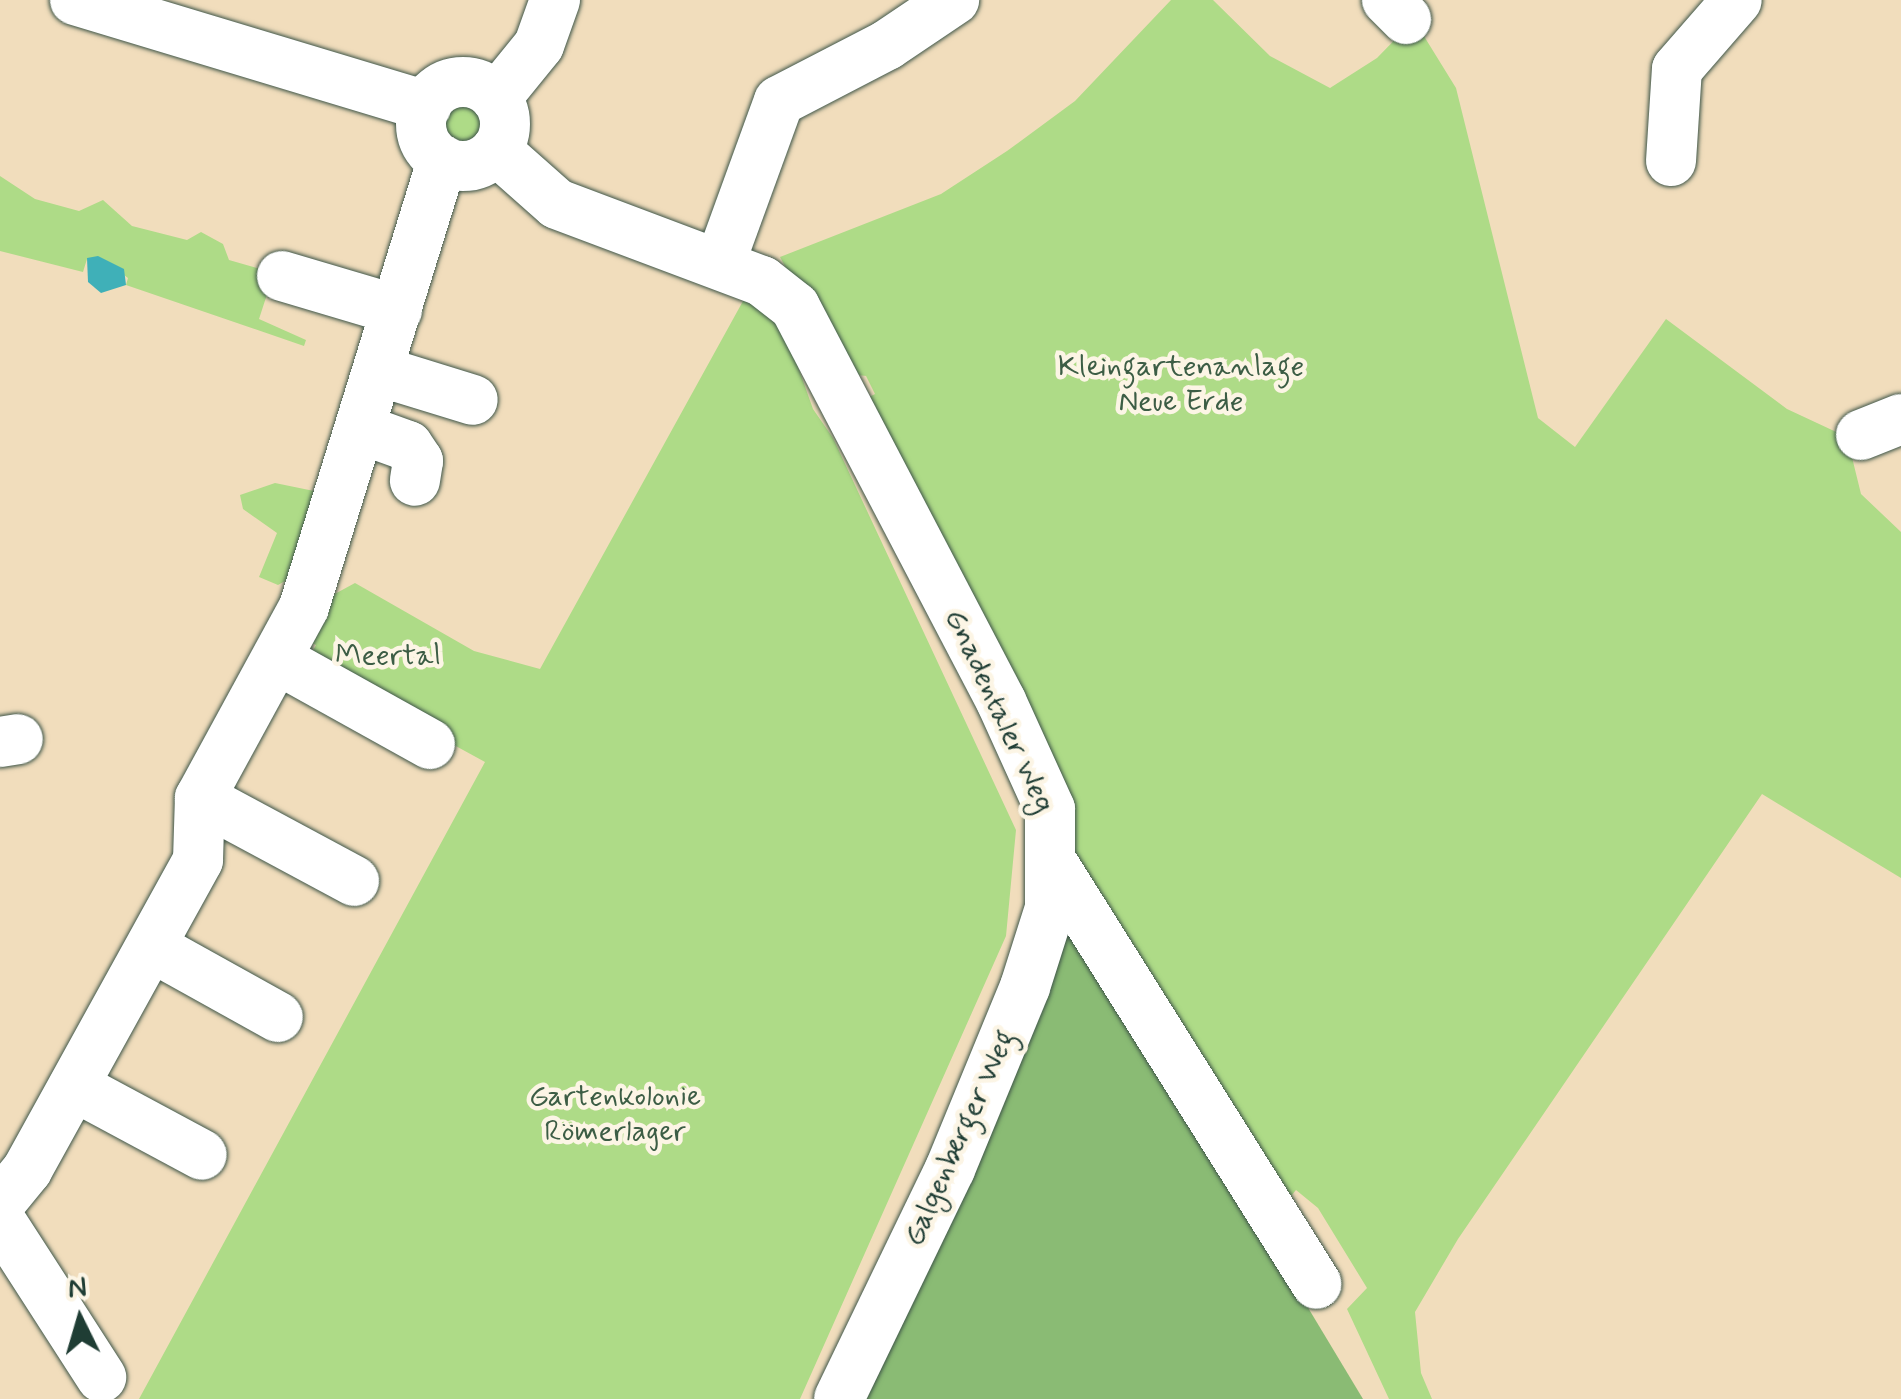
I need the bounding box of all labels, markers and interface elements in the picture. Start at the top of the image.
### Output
park label: Kleingartenanlage Neue Erde [1058,349,1304,420]
street label: Gnadentaler Weg [936,603,1062,819]
park label: Meertal [335,638,441,674]
street label: Galgenberger Weg [896,1024,1024,1252]
park label: Gartenkolonie Römerlager [529,1079,701,1150]
north arrow [30,1269,130,1369]
text: N [66,1269,88,1308]

